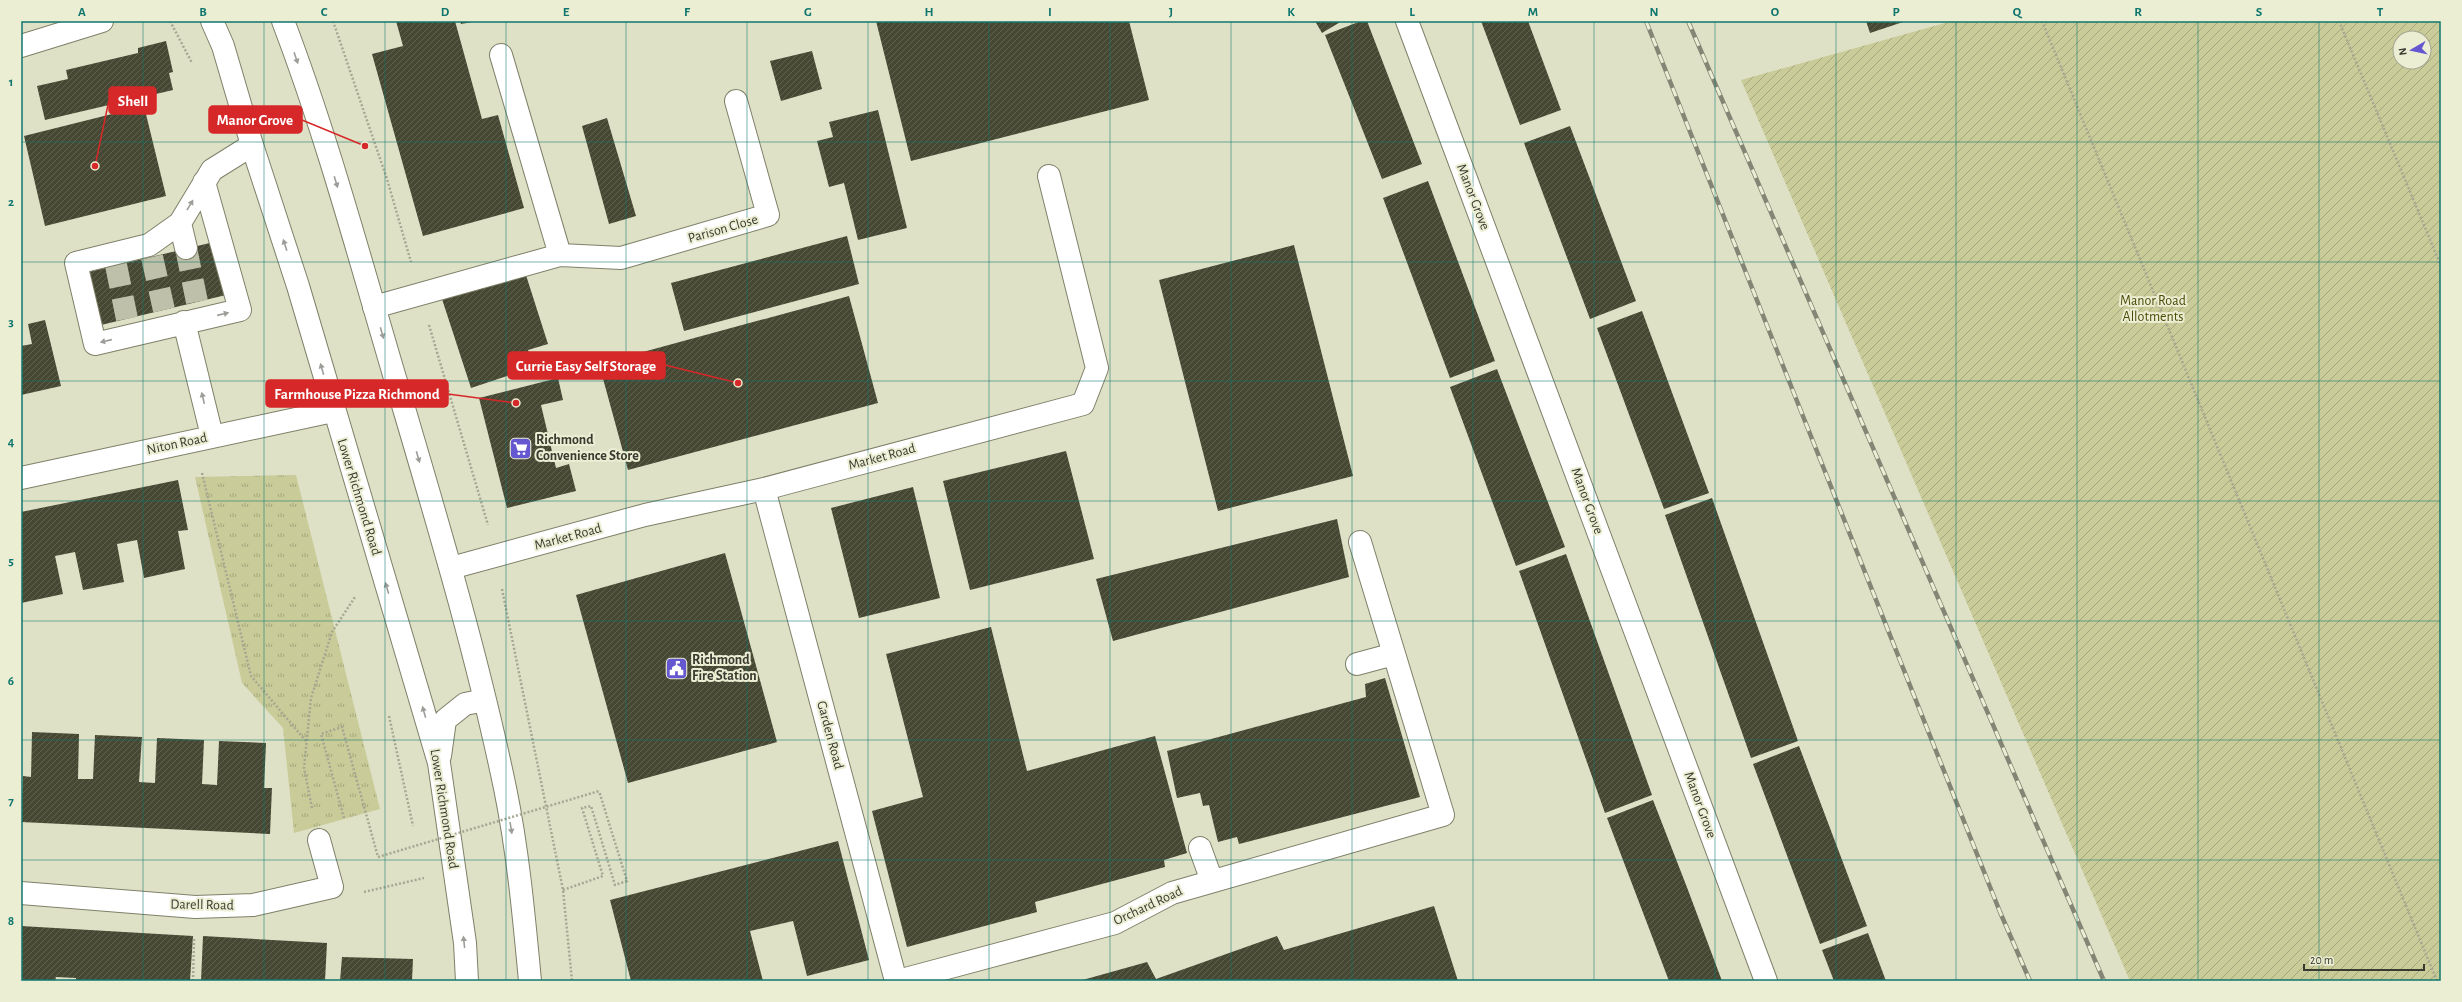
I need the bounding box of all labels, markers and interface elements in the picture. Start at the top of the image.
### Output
text: A [78,6,86,19]
text: B [199,6,207,19]
text: C [321,6,328,19]
text: D [441,6,450,19]
text: E [563,6,570,19]
text: F [684,6,691,19]
text: G [804,6,812,19]
text: H [924,6,934,19]
text: I [1048,6,1052,19]
text: J [1169,6,1173,19]
text: K [1287,6,1295,19]
text: L [1409,6,1415,19]
text: M [1528,6,1538,19]
text: N [1649,6,1659,19]
text: O [1771,6,1780,19]
text: P [1892,6,1900,19]
text: Q [2013,6,2023,19]
text: R [2134,6,2142,19]
text: S [2256,6,2263,19]
text: T [2377,6,2384,19]
north arrow [2392,30,2432,70]
text: N [2397,47,2409,56]
one-way arrow [293,52,299,64]
text: 1 [9,76,13,89]
callout: Shell [109,87,156,114]
text: Shell [118,94,148,109]
callout: Manor Grove [209,106,302,133]
text: Manor Grove [217,113,293,128]
street label: Manor Grove [1454,162,1492,232]
one-way arrow [333,176,339,188]
text: 2 [8,196,14,209]
one-way arrow [187,199,194,211]
street label: Parison Close [687,212,759,246]
one-way arrow [281,238,287,250]
park label: Manor Road Allotments [2120,294,2186,324]
one-way arrow [216,310,229,316]
text: 3 [8,316,14,329]
one-way arrow [379,327,385,339]
one-way arrow [99,338,111,344]
callout: Currie Easy Self Storage [508,352,665,379]
text: Currie Easy Self Storage [516,359,656,374]
one-way arrow [318,363,324,376]
callout: Farmhouse Pizza Richmond [266,380,448,407]
text: Farmhouse Pizza Richmond [274,387,440,402]
one-way arrow [200,392,206,404]
street label: Niton Road [146,431,208,457]
place label: Richmond Convenience Store [536,433,639,463]
supermarket icon: Richmond Convenience Store [508,435,534,461]
text: 4 [8,436,15,449]
street label: Lower Richmond Road [335,437,383,557]
street label: Market Road [847,441,917,473]
one-way arrow [416,451,422,464]
street label: Manor Grove [1569,466,1605,536]
street label: Market Road [533,521,603,553]
text: 5 [8,555,14,568]
one-way arrow [384,581,390,593]
place label: Richmond Fire Station [692,653,757,683]
public building icon: Richmond Fire Station [663,655,689,681]
text: 6 [8,675,14,688]
street label: Garden Road [814,699,846,771]
one-way arrow [421,706,427,718]
street label: Lower Richmond Road [428,748,460,870]
street label: Manor Grove [1682,770,1718,840]
text: 7 [8,795,14,808]
one-way arrow [508,822,514,834]
street label: Orchard Road [1111,884,1185,928]
street label: Darell Road [170,897,234,913]
text: 8 [8,915,14,928]
one-way arrow [461,936,468,948]
scale bar [2304,946,2424,972]
text: 20 m [2310,954,2333,966]

